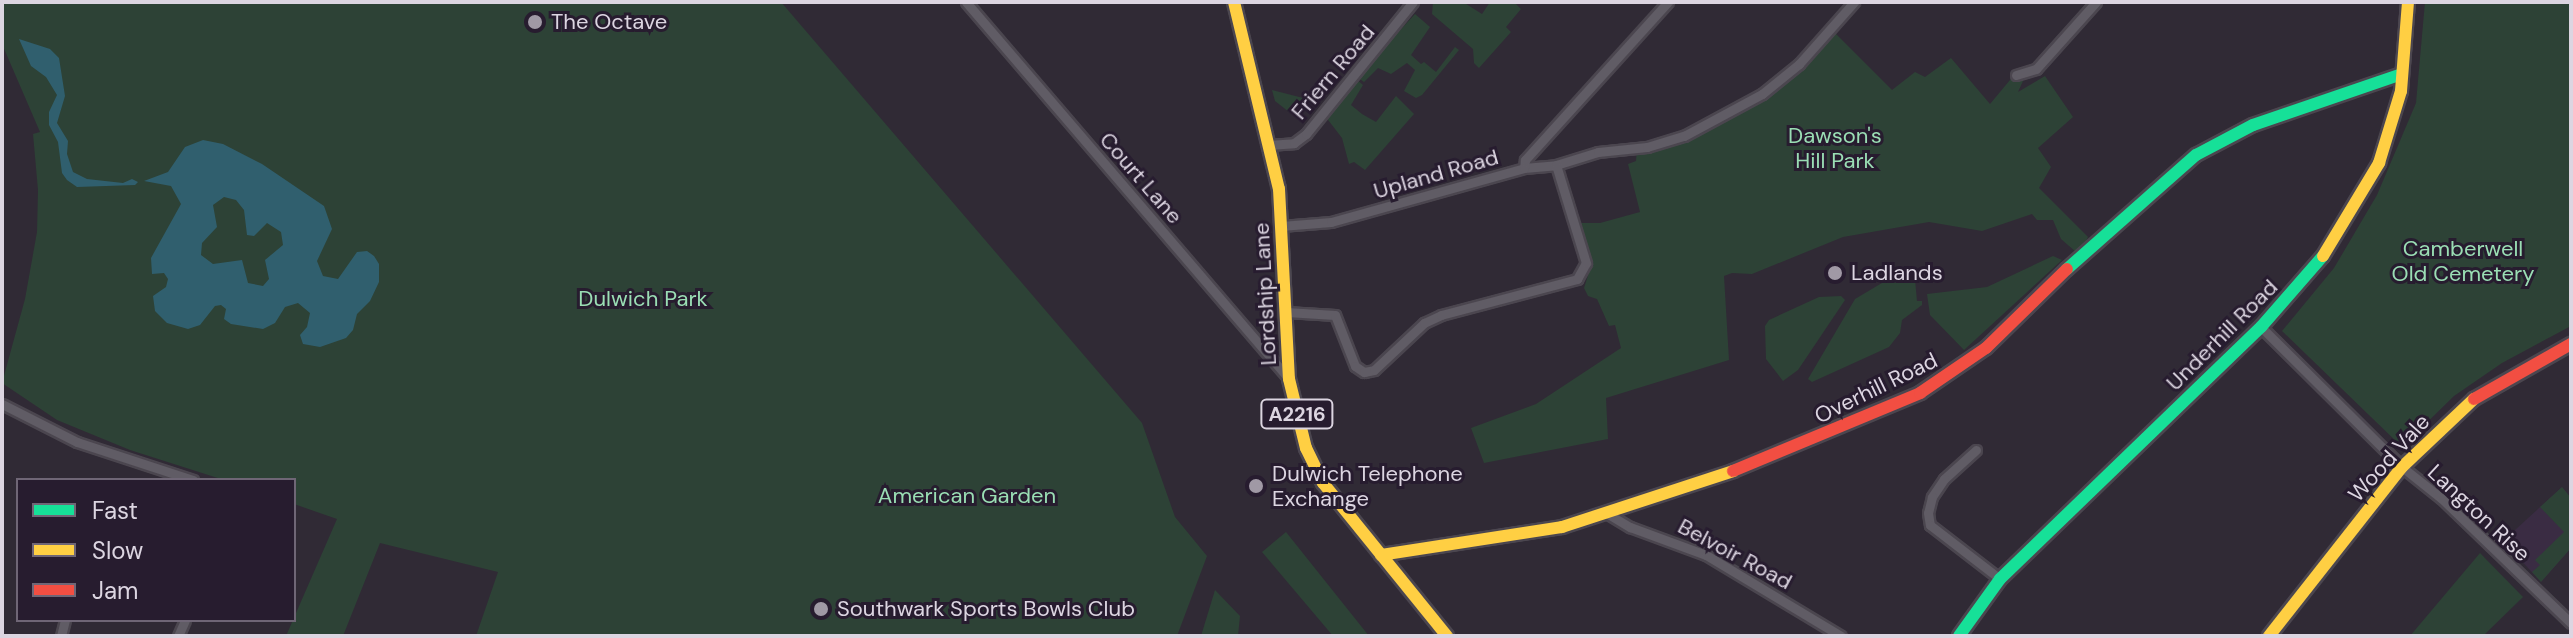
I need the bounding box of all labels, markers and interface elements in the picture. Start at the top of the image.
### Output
place label: The Octave [551,9,667,35]
marker: The Octave [526,13,544,31]
street label: Friern Road [1286,19,1380,125]
park label: Dawson's Hill Park [1788,122,1882,174]
street label: Court Lane [1094,127,1188,229]
street label: Upland Road [1371,144,1501,204]
street label: Lordship Lane [1248,222,1282,366]
park label: Camberwell Old Cemetery [2392,235,2534,286]
place label: Ladlands [1851,260,1943,286]
marker: Ladlands [1826,264,1844,282]
street label: Underhill Road [2161,274,2283,396]
park label: Dulwich Park [578,286,708,312]
street label: Overhill Road [1810,347,1942,429]
road number: A2216 [1259,398,1335,430]
street label: Wood Vale [2343,409,2435,507]
street label: Langton Rise [2422,459,2536,567]
place label: Dulwich Telephone Exchange [1272,460,1463,512]
marker: Dulwich Telephone Exchange [1247,477,1265,495]
legend [16,478,296,622]
park label: American Garden [878,483,1056,509]
text: Fast [92,495,138,526]
street label: Belvoir Road [1674,513,1796,595]
text: Slow [92,535,143,566]
text: Jam [92,575,138,606]
place label: Southwark Sports Bowls Club [837,596,1135,622]
marker: Southwark Sports Bowls Club [812,600,830,618]

